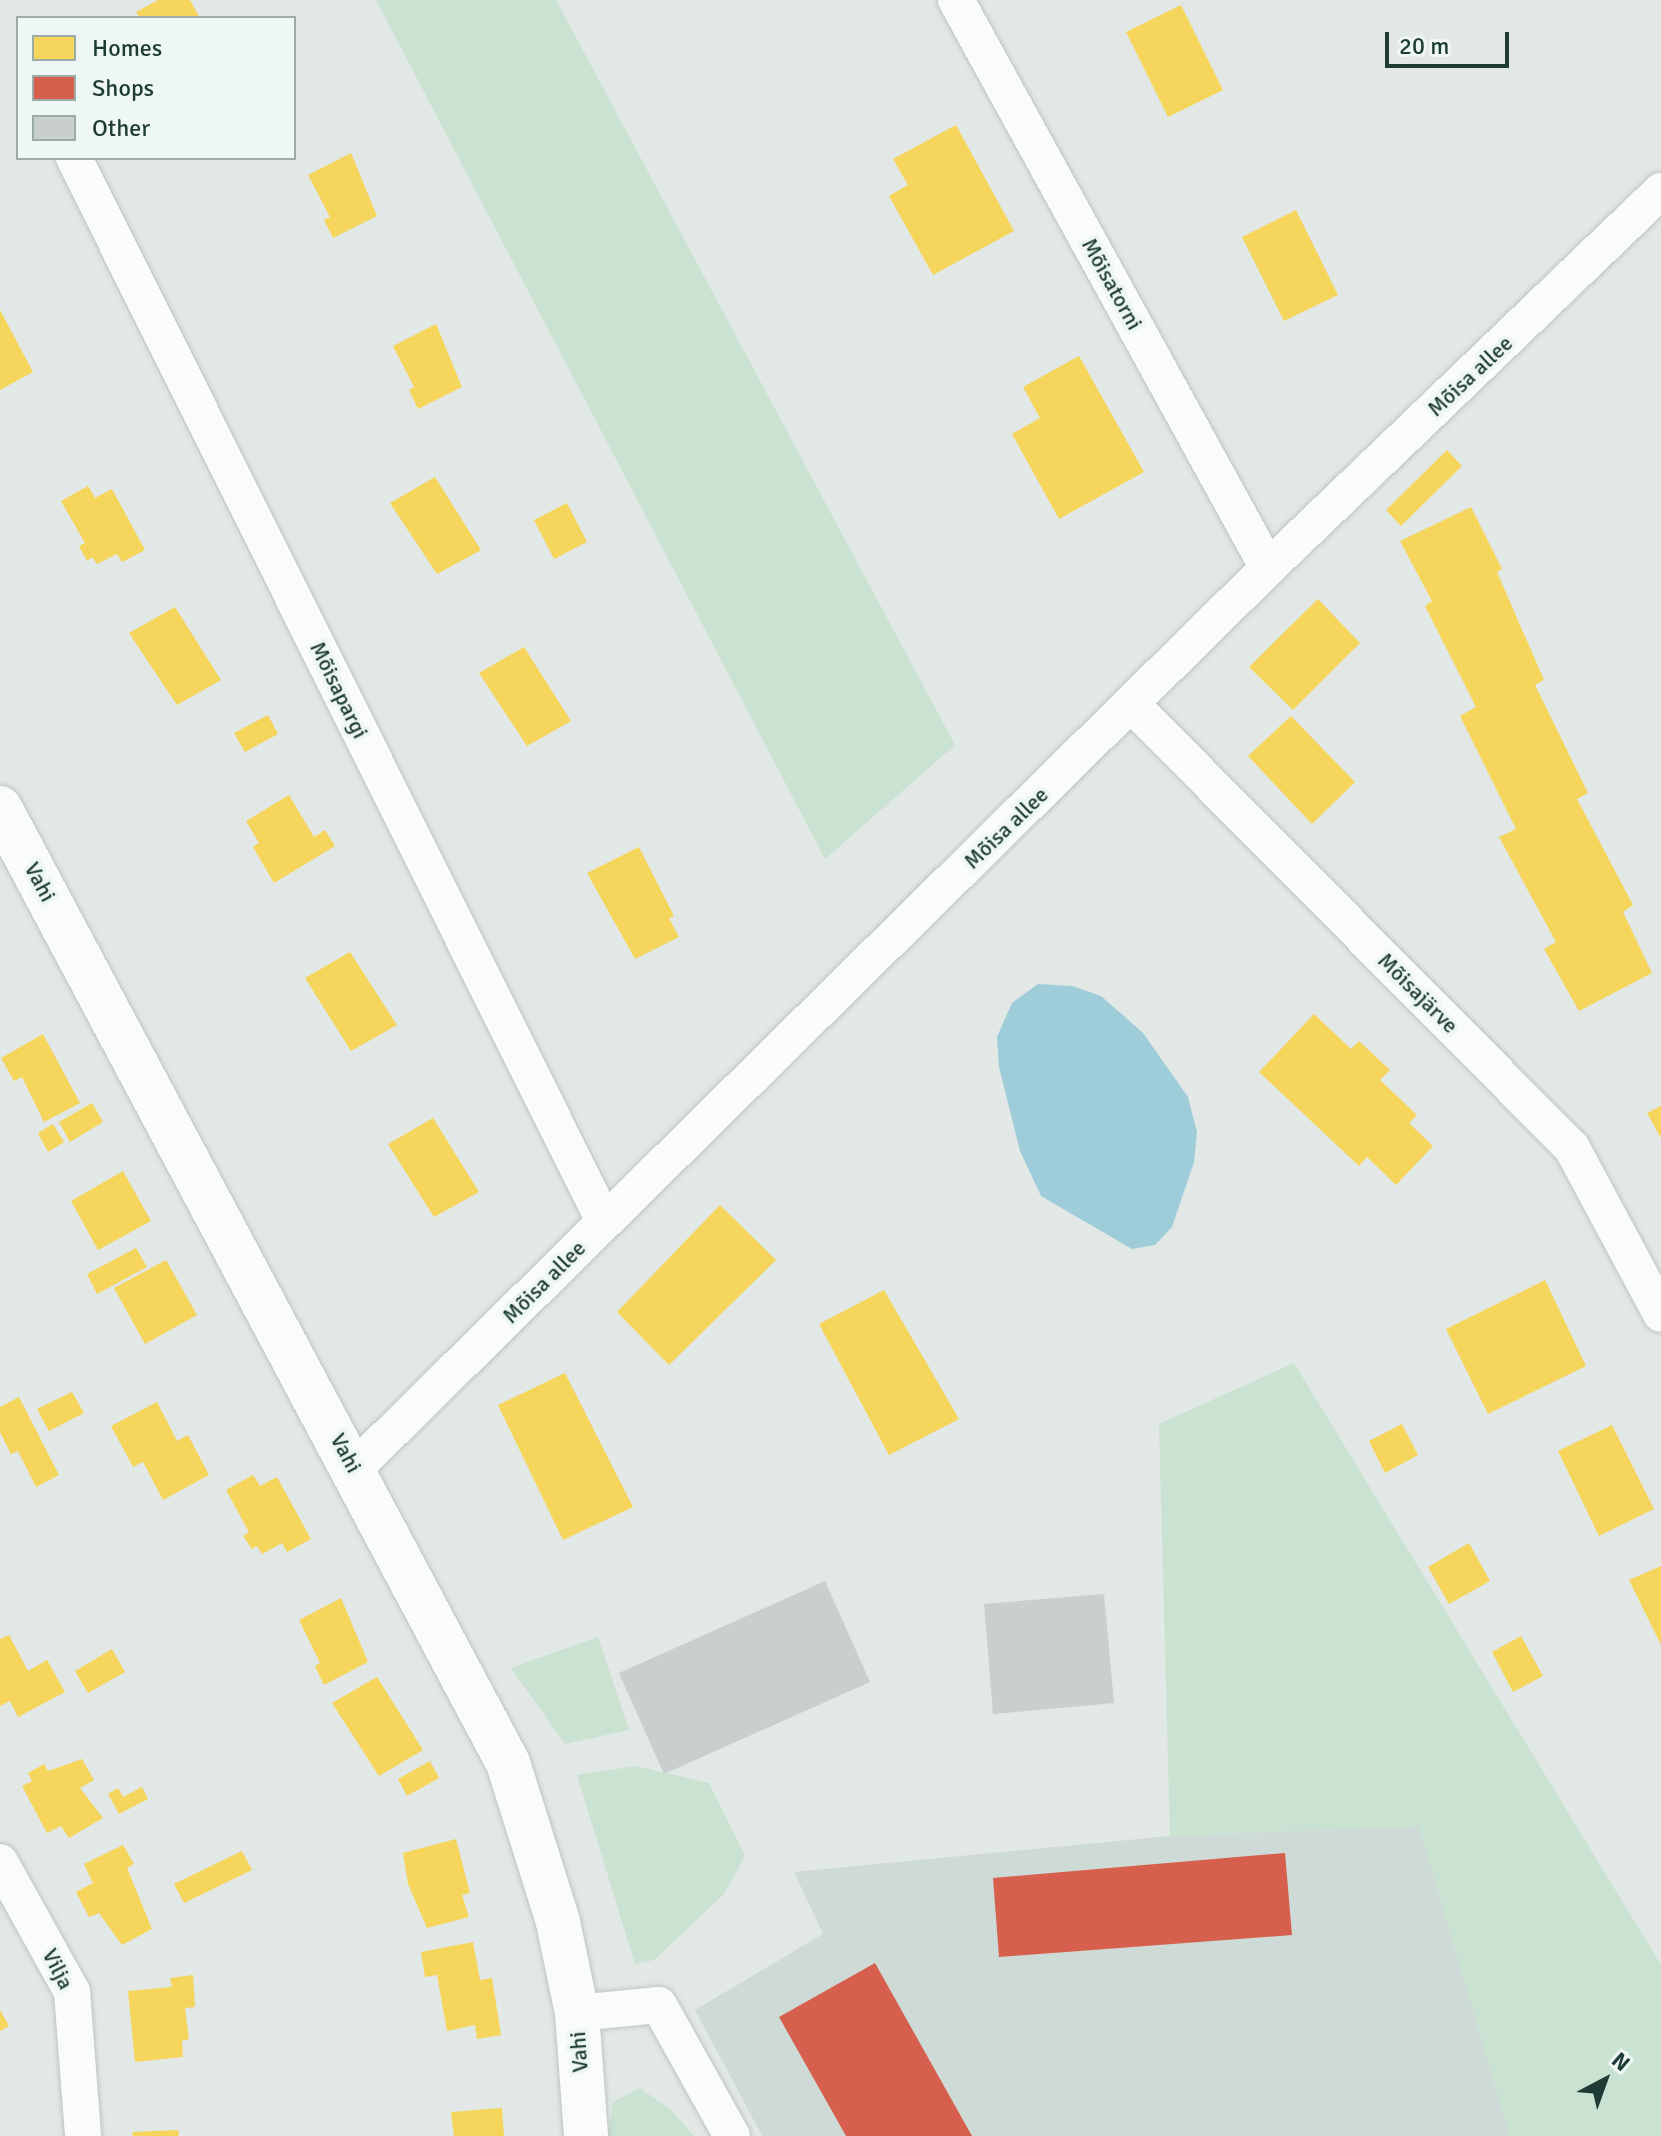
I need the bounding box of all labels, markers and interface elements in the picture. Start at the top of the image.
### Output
legend [16,16,296,160]
scale bar [1389,16,1513,66]
text: 20 m [1399,31,1449,61]
text: Homes [92,33,162,63]
text: Shops [92,73,154,103]
text: Other [92,113,150,143]
street label: Mõisatorni [1076,234,1148,334]
street label: Mõisa allee [1422,330,1518,422]
street label: Mõisapargi [304,637,374,743]
street label: Mõisa allee [959,782,1053,874]
street label: Vahi [19,858,61,906]
street label: Mõisajärve [1372,947,1464,1039]
street label: Mõisa allee [497,1235,591,1329]
street label: Vahi [325,1429,367,1477]
street label: Vilja [37,1944,79,1994]
street label: Vahi [564,2031,594,2073]
north arrow [1565,2040,1645,2120]
text: N [1606,2046,1636,2077]

